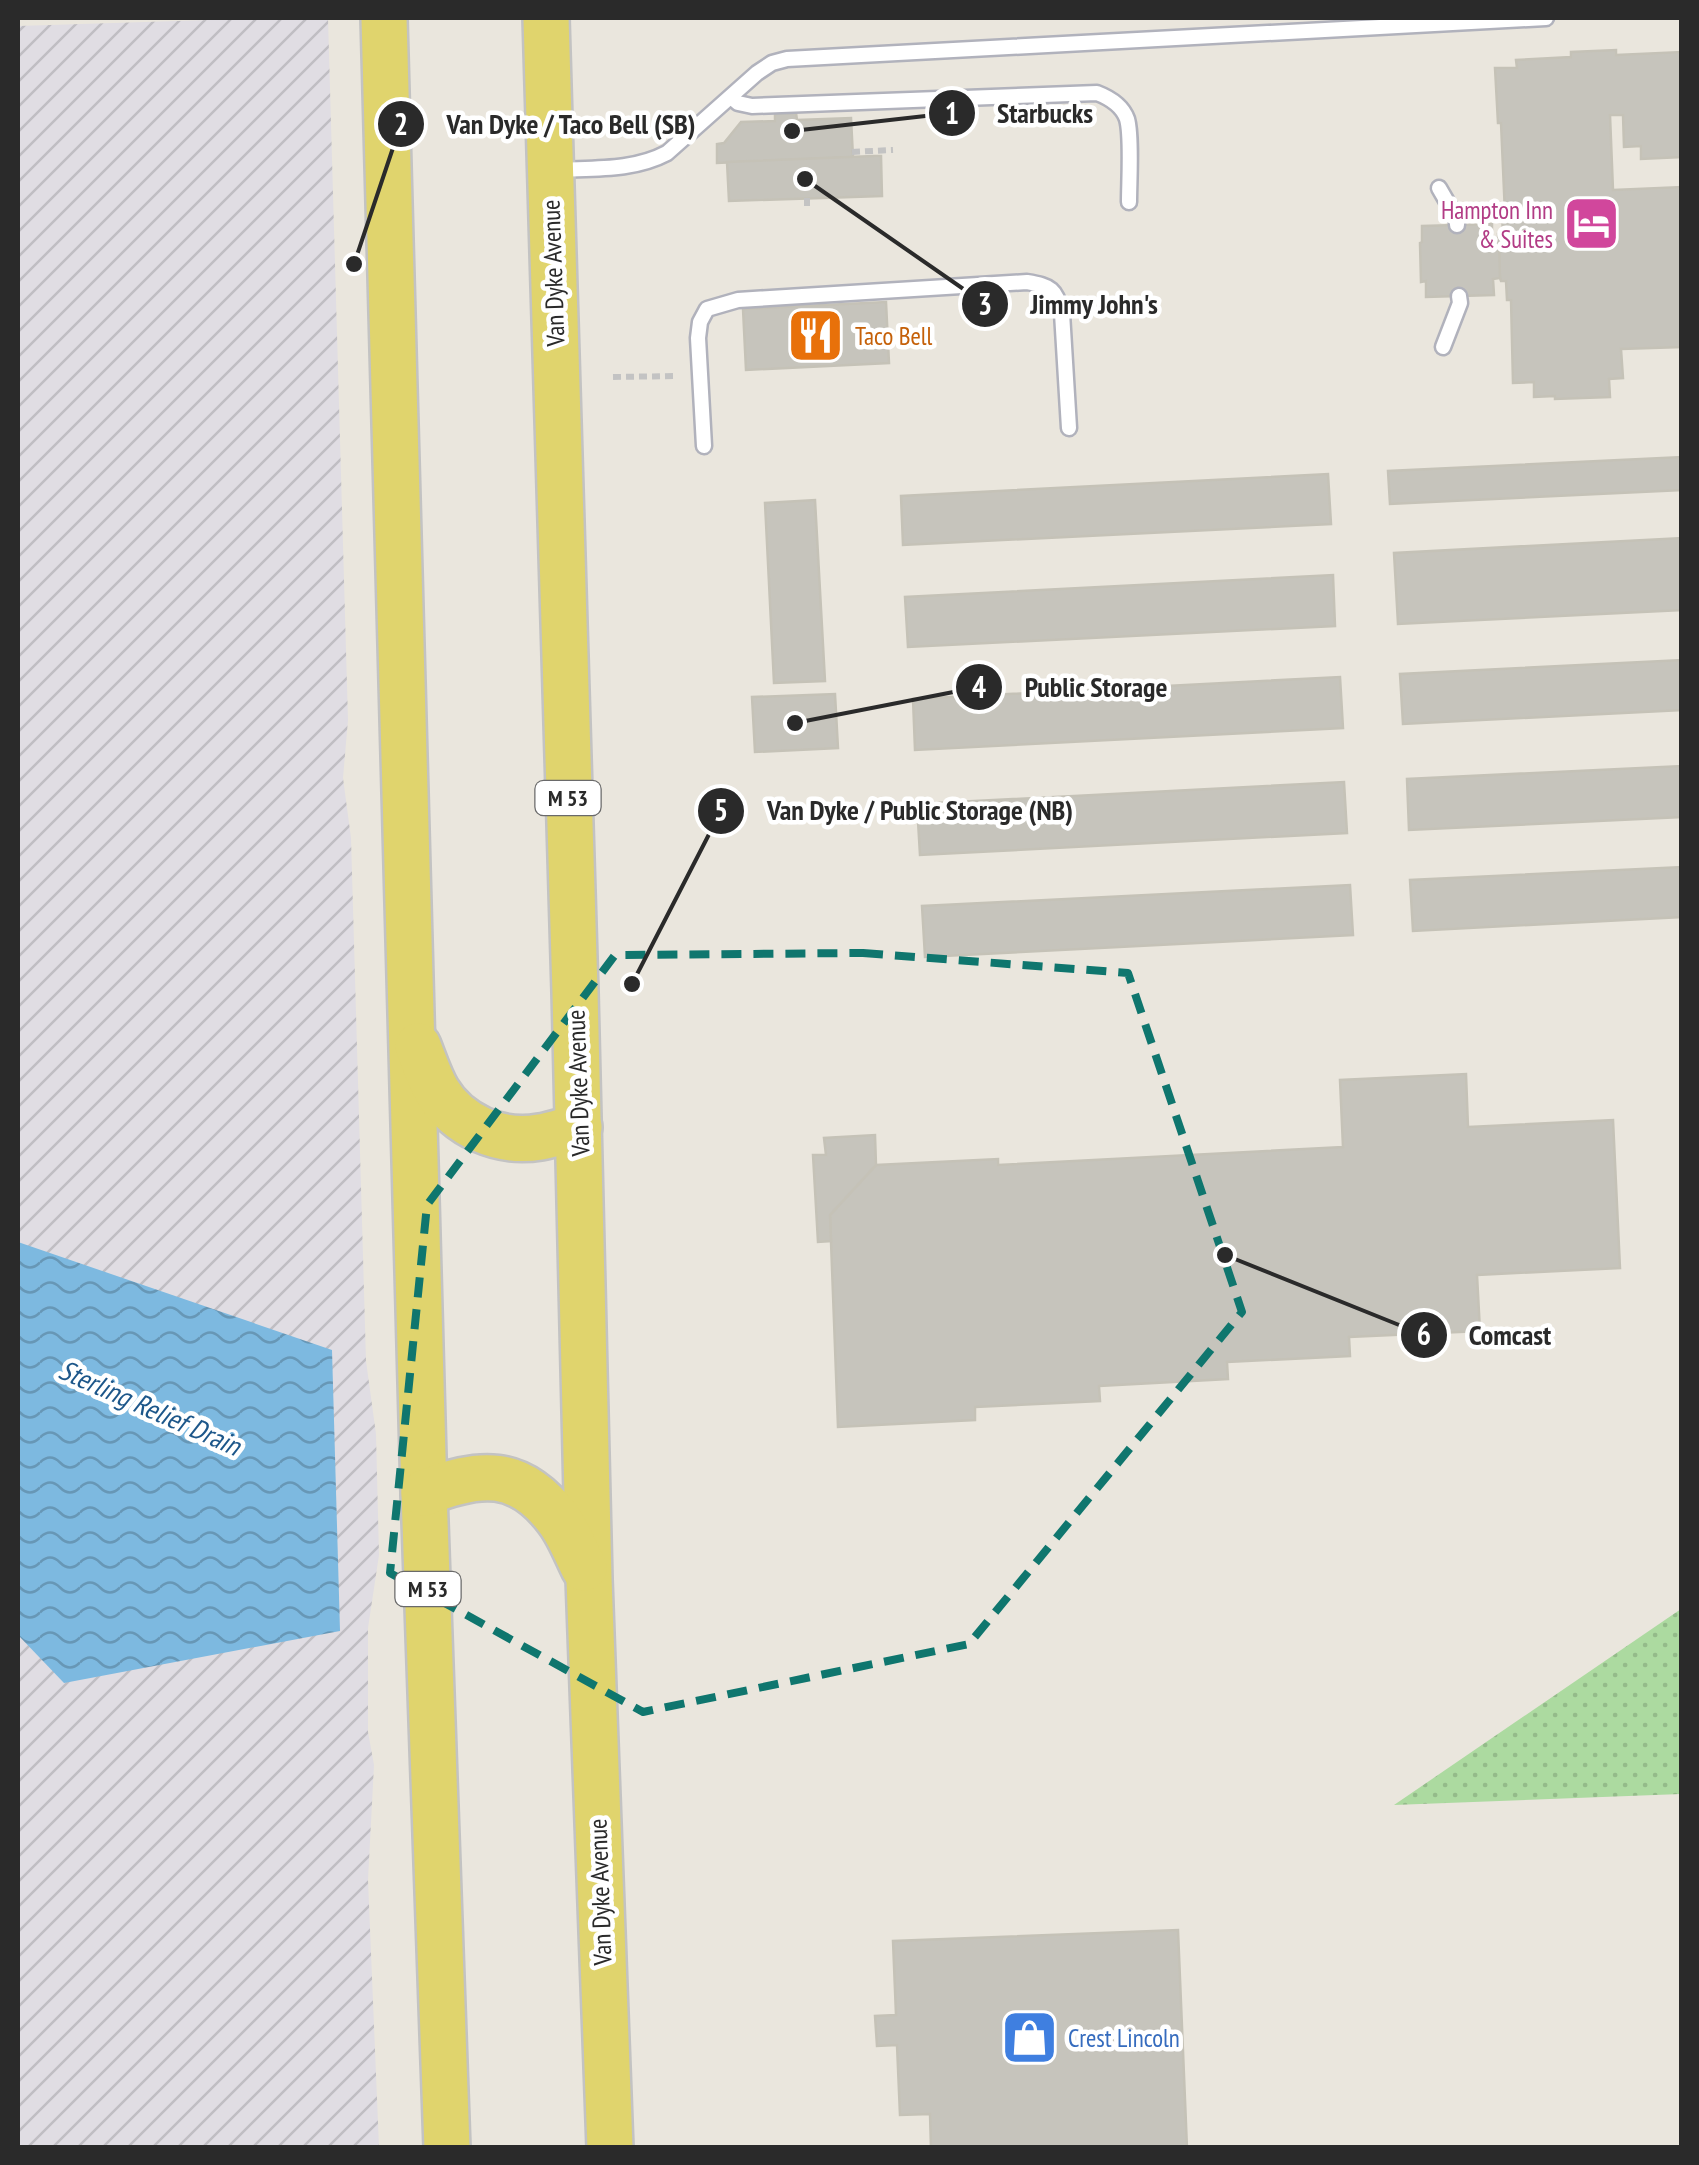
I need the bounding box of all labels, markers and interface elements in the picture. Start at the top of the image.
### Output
callout: Starbucks [927,84,1113,142]
text: 1 [945,93,959,132]
text: Starbucks [997,94,1093,131]
callout: Van Dyke / Taco Bell (SB) [376,95,716,153]
text: 2 [394,104,408,143]
text: Van Dyke / Taco Bell (SB) [445,105,696,142]
place label: Hampton Inn & Suites [1441,194,1553,255]
hotel icon: Hampton Inn & Suites [1562,194,1622,254]
street label: Van Dyke Avenue [534,199,572,348]
callout: Jimmy John's [960,275,1178,333]
text: 3 [978,284,992,323]
text: Jimmy John's [1029,285,1158,322]
restaurant icon: Taco Bell [786,306,846,366]
place label: Taco Bell [855,320,933,352]
callout: Public Storage [954,658,1188,716]
text: 4 [972,667,986,706]
text: Public Storage [1025,668,1167,705]
road number: M 53 [536,781,600,815]
callout: Van Dyke / Public Storage (NB) [696,782,1093,840]
text: 5 [714,790,728,829]
text: Van Dyke / Public Storage (NB) [766,791,1073,828]
street label: Van Dyke Avenue [559,1009,597,1158]
callout: Comcast [1399,1306,1571,1364]
text: 6 [1417,1314,1431,1353]
text: Comcast [1469,1316,1551,1353]
water label: Sterling Relief Drain [54,1350,248,1464]
road number: M 53 [396,1572,460,1606]
street label: Van Dyke Avenue [581,1818,619,1967]
shop icon: Crest Lincoln [999,2008,1059,2068]
place label: Crest Lincoln [1068,2022,1180,2054]

